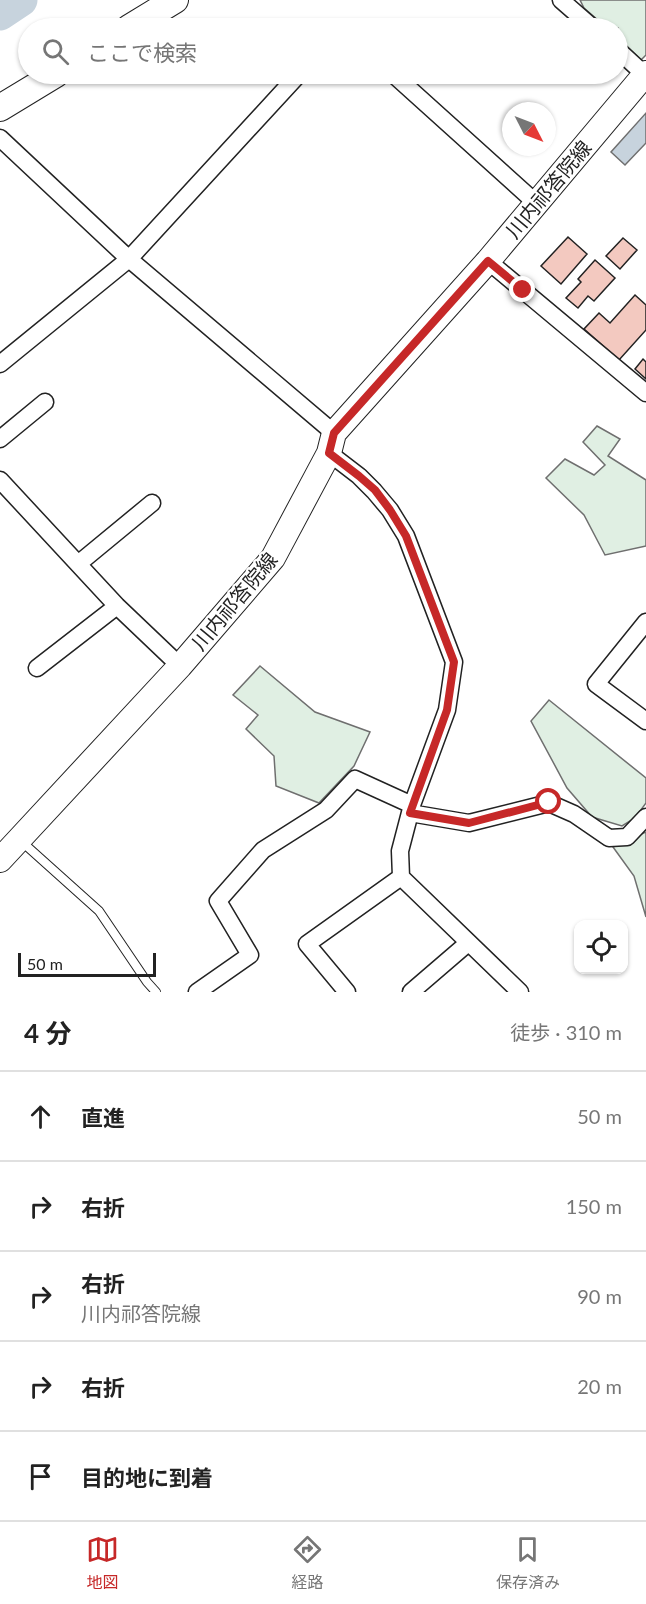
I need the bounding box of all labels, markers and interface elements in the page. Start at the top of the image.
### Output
search box [18,18,628,84]
icon: search [39,35,72,68]
text: ここで検索 [87,39,197,66]
north arrow [502,102,556,156]
street label: 川内祁答院線 [500,135,596,243]
route end [509,276,535,302]
street label: 川内祁答院線 [186,547,282,655]
route start [535,788,561,814]
map controls [574,920,628,974]
button: locate [574,920,628,974]
scale bar [18,950,156,977]
text: 50 m [27,954,63,973]
text: 4 分 [24,1017,71,1049]
text: 徒歩 · 310 m [510,1020,622,1044]
icon: ahead [24,1100,57,1133]
text: 直進 [81,1104,125,1131]
text: 50 m [577,1104,622,1128]
icon: right [24,1190,57,1223]
text: 右折 [81,1194,125,1221]
text: 150 m [566,1194,622,1218]
text: 右折 [81,1270,125,1297]
icon: right [24,1280,57,1313]
text: 90 m [577,1284,622,1308]
text: 川内祁答院線 [81,1301,201,1325]
icon: right [24,1370,57,1403]
text: 右折 [81,1374,125,1401]
text: 20 m [577,1374,622,1398]
icon: arrive [24,1460,57,1493]
text: 目的地に到着 [81,1464,213,1491]
tab: 地図 [86,1533,119,1593]
tab: 経路 [291,1533,324,1593]
tab: 保存済み [496,1533,560,1593]

